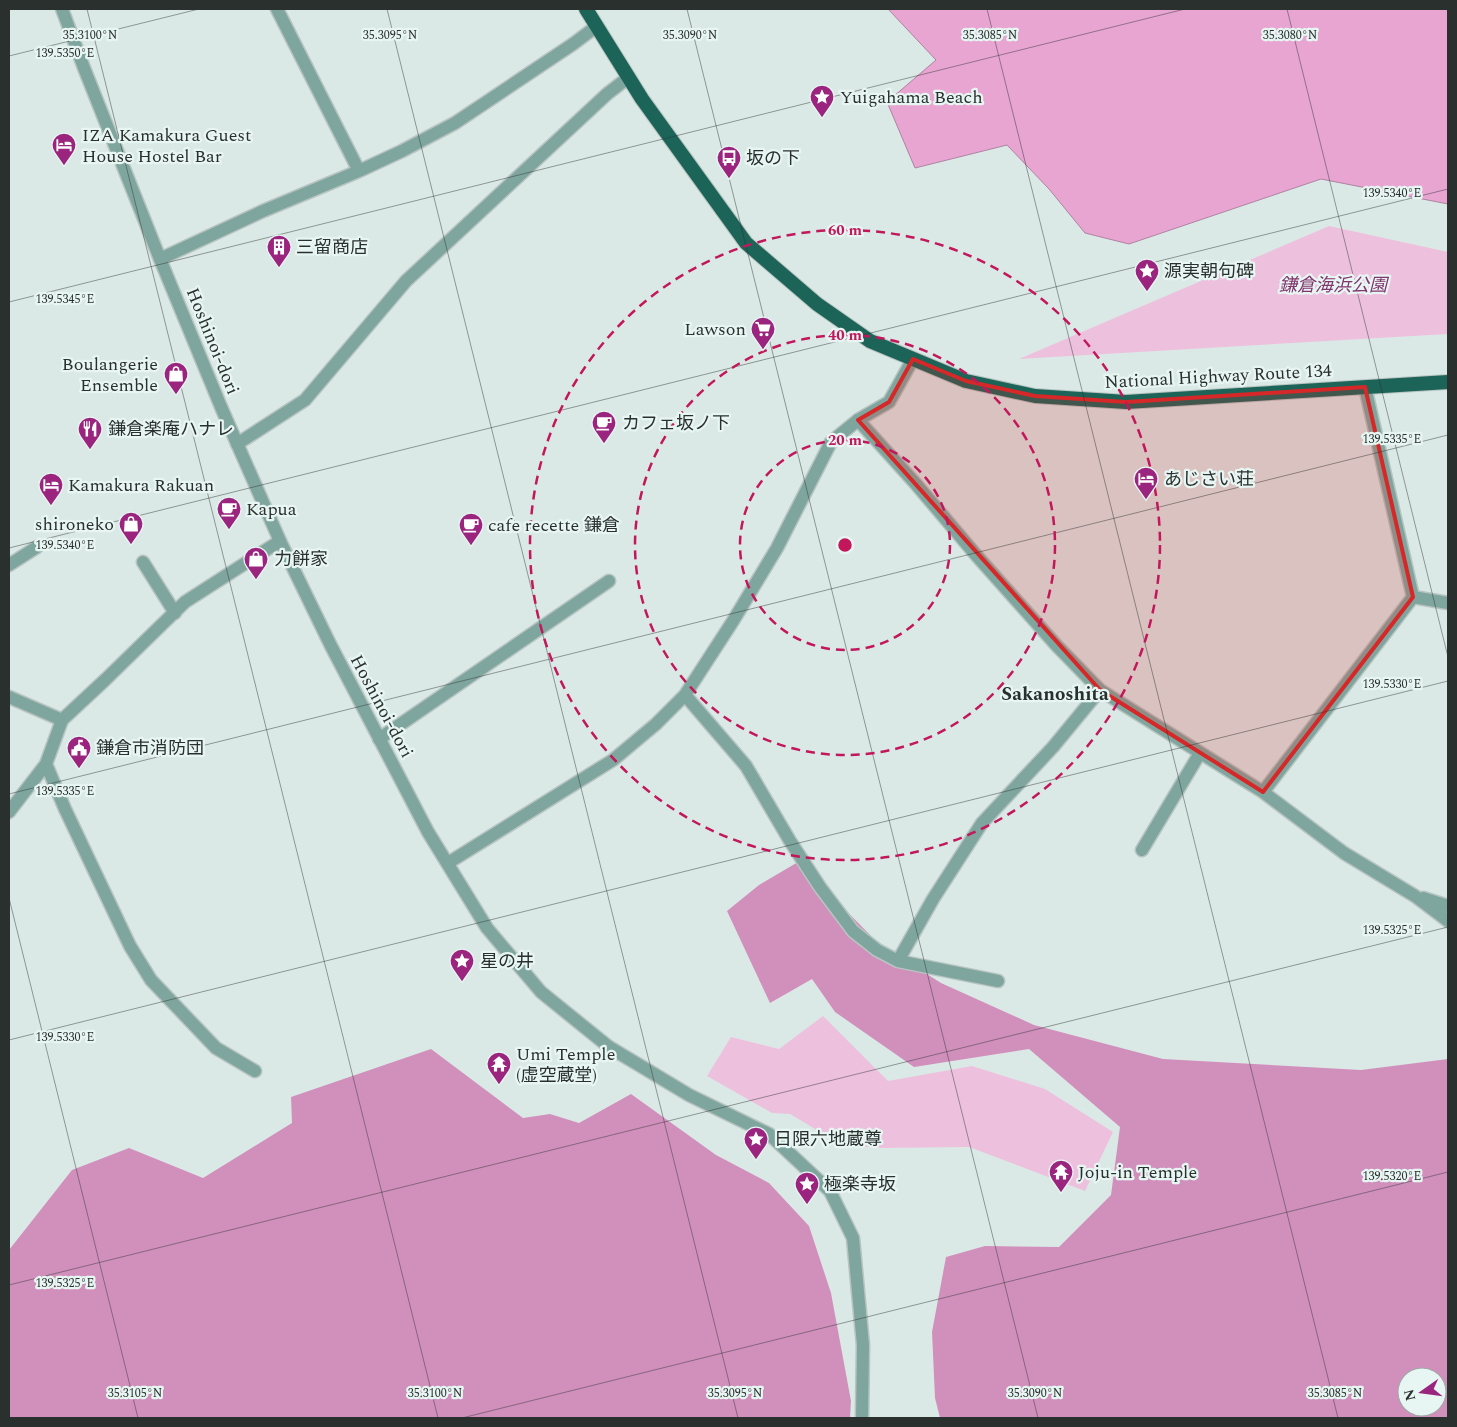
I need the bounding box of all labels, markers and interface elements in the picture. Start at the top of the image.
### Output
text: 35.3100°N [63,26,117,45]
text: 35.3095°N [363,26,417,45]
text: 35.3090°N [663,26,717,45]
text: 35.3085°N [963,26,1017,45]
text: 35.3080°N [1263,26,1317,45]
text: 139.5350°E [36,44,94,63]
place icon: Yuigahama Beach [809,84,835,118]
place label: Yuigahama Beach [840,84,983,111]
place label: IZA Kamakura Guest House Hostel Bar [82,122,251,170]
hotel icon: IZA Kamakura Guest House Hostel Bar [51,132,77,166]
bus stop icon: 坂の下 [716,145,742,179]
place label: 坂の下 [746,145,800,172]
text: 139.5340°E [1363,184,1421,203]
text: 60 m [828,219,863,242]
building icon: 三留商店 [266,234,292,268]
place label: 三留商店 [296,234,368,261]
place icon: 源実朝句碑 [1134,258,1160,292]
place label: 源実朝句碑 [1164,258,1254,285]
park label: 鎌倉海浜公園 [1279,272,1390,299]
street label: Hoshinoi-dori [179,284,246,399]
text: 139.5345°E [36,290,94,309]
place label: Lawson [684,316,746,343]
supermarket icon: Lawson [750,316,776,350]
text: 40 m [828,324,863,347]
place label: Boulangerie Ensemble [62,351,158,399]
street label: National Highway Route 134 [1104,357,1332,396]
shop icon: Boulangerie Ensemble [163,361,189,395]
cafe icon: カフェ坂ノ下 [591,410,617,444]
place label: カフェ坂ノ下 [622,410,730,437]
restaurant icon: 鎌倉楽庵ハナレ [77,416,103,450]
place label: 鎌倉楽庵ハナレ [108,416,234,443]
text: 20 m [828,429,863,452]
text: 139.5335°E [1363,430,1421,449]
hotel icon: あじさい荘 [1133,466,1159,500]
place label: あじさい荘 [1164,466,1254,493]
hotel icon: Kamakura Rakuan [38,472,64,506]
place label: Kamakura Rakuan [68,472,214,499]
cafe icon: Kapua [216,496,242,530]
place label: Kapua [246,496,297,523]
place label: shironeko [35,511,114,538]
shop icon: shironeko [118,511,144,545]
cafe icon: cafe recette 鎌倉 [458,512,484,546]
place label: cafe recette 鎌倉 [488,512,620,539]
text: 139.5340°E [36,536,94,555]
centre of rings [836,536,854,554]
shop icon: 力餅家 [243,546,269,580]
place label: 力餅家 [274,546,328,573]
street label: Hoshinoi-dori [343,650,420,763]
text: 139.5330°E [1363,675,1421,694]
district label: Sakanoshita [1001,680,1109,709]
public building icon: 鎌倉市消防団 [66,735,92,769]
place label: 鎌倉市消防団 [96,735,204,762]
text: 139.5335°E [36,782,94,801]
text: 139.5325°E [1363,921,1421,940]
place icon: 星の井 [449,948,475,982]
place label: 星の井 [480,948,534,975]
text: 139.5330°E [36,1028,94,1047]
place label: Umi Temple (虚空蔵堂) [516,1041,615,1089]
temple icon: Umi Temple (虚空蔵堂) [486,1051,512,1085]
place icon: 日限六地蔵尊 [743,1126,769,1160]
place label: 日限六地蔵尊 [774,1126,882,1153]
temple icon: Joju-in Temple [1048,1159,1074,1193]
place label: Joju-in Temple [1078,1159,1197,1186]
text: 139.5320°E [1363,1167,1421,1186]
place icon: 極楽寺坂 [794,1171,820,1205]
place label: 極楽寺坂 [824,1171,896,1198]
text: 139.5325°E [36,1274,94,1293]
north arrow [1397,1367,1447,1417]
text: 35.3105°N [108,1384,162,1403]
text: 35.3100°N [408,1384,462,1403]
text: 35.3095°N [708,1384,762,1403]
text: 35.3090°N [1008,1384,1062,1403]
text: 35.3085°N [1308,1384,1362,1403]
text: N [1398,1387,1421,1403]

